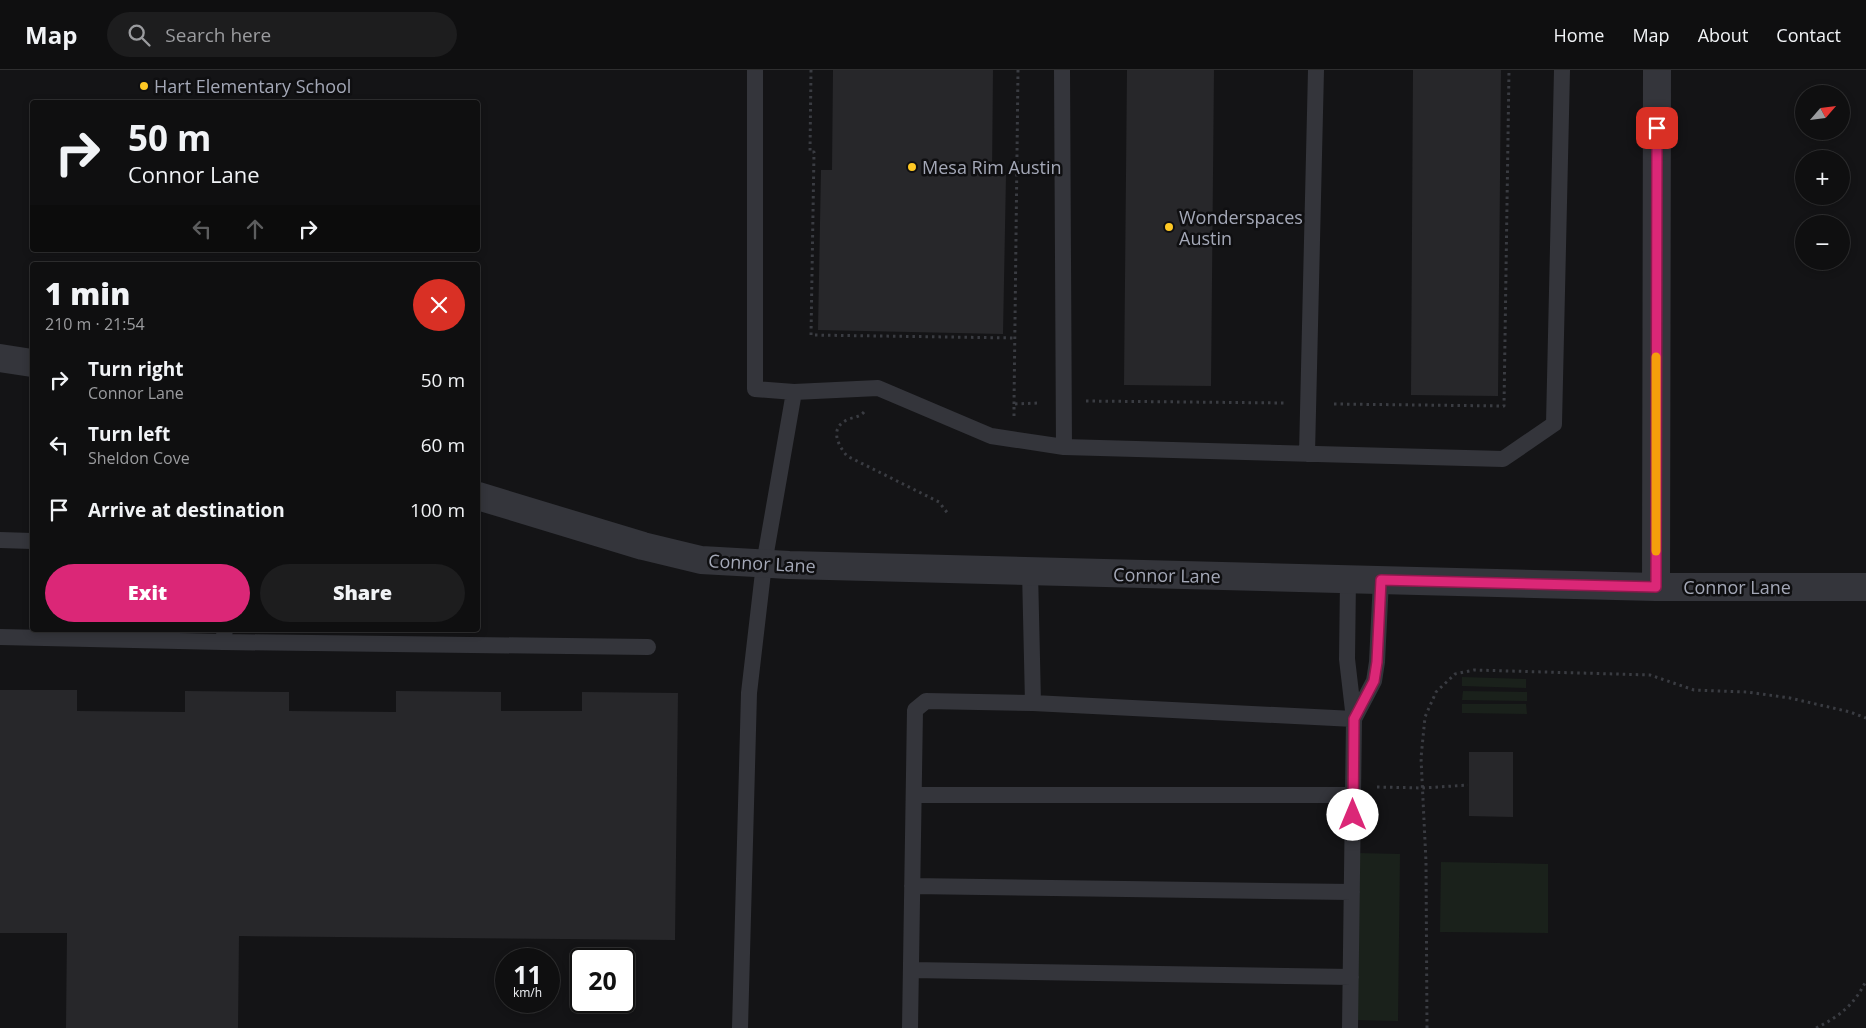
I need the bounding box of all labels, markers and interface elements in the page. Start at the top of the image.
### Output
search box [107,12,457,57]
text: Map [25,18,77,51]
icon: search [125,21,153,49]
text: Search here [165,22,271,48]
text: Home [1554,23,1604,47]
text: Map [1632,23,1670,47]
text: About [1698,23,1748,47]
text: Contact [1776,23,1841,47]
place label: Hart Elementary School [154,74,351,98]
marker: Hart Elementary School [138,80,150,92]
north arrow [1795,85,1850,140]
map controls [1795,85,1850,270]
pin [1636,107,1678,149]
text: 50 m [128,114,211,161]
icon: arrive [1643,114,1671,142]
icon: right [45,120,110,185]
button: + [1795,150,1850,205]
place label: Mesa Rim Austin [922,155,1062,179]
text: Connor Lane [128,159,260,189]
marker: Mesa Rim Austin [906,161,918,173]
place label: Wonderspaces Austin [1179,205,1303,250]
icon: left [188,215,216,243]
icon: ahead [241,215,269,243]
icon: right [294,215,322,243]
button: − [1795,215,1850,270]
marker: Wonderspaces Austin [1163,221,1175,233]
text: 1 min [45,273,130,314]
button: close [413,279,465,331]
text: 210 m · 21:54 [45,313,145,335]
text: Turn right [88,356,183,382]
icon: right [45,366,73,394]
text: 50 m [421,367,465,393]
text: Connor Lane [88,382,184,404]
text: Turn left [88,421,170,447]
icon: left [45,431,73,459]
text: 60 m [421,432,465,458]
text: Sheldon Cove [88,447,190,469]
icon: arrive [45,496,73,524]
text: Arrive at destination [88,497,285,523]
text: 100 m [410,497,465,523]
street label: Connor Lane [708,548,816,578]
street label: Connor Lane [1113,562,1221,588]
button: Exit [45,564,250,622]
button: Share [260,564,465,622]
street label: Connor Lane [1683,575,1791,599]
position arrow [1326,788,1378,840]
speed limit sign: 20 [570,948,635,1013]
text: 11 [513,957,542,991]
text: km/h [513,984,542,1001]

